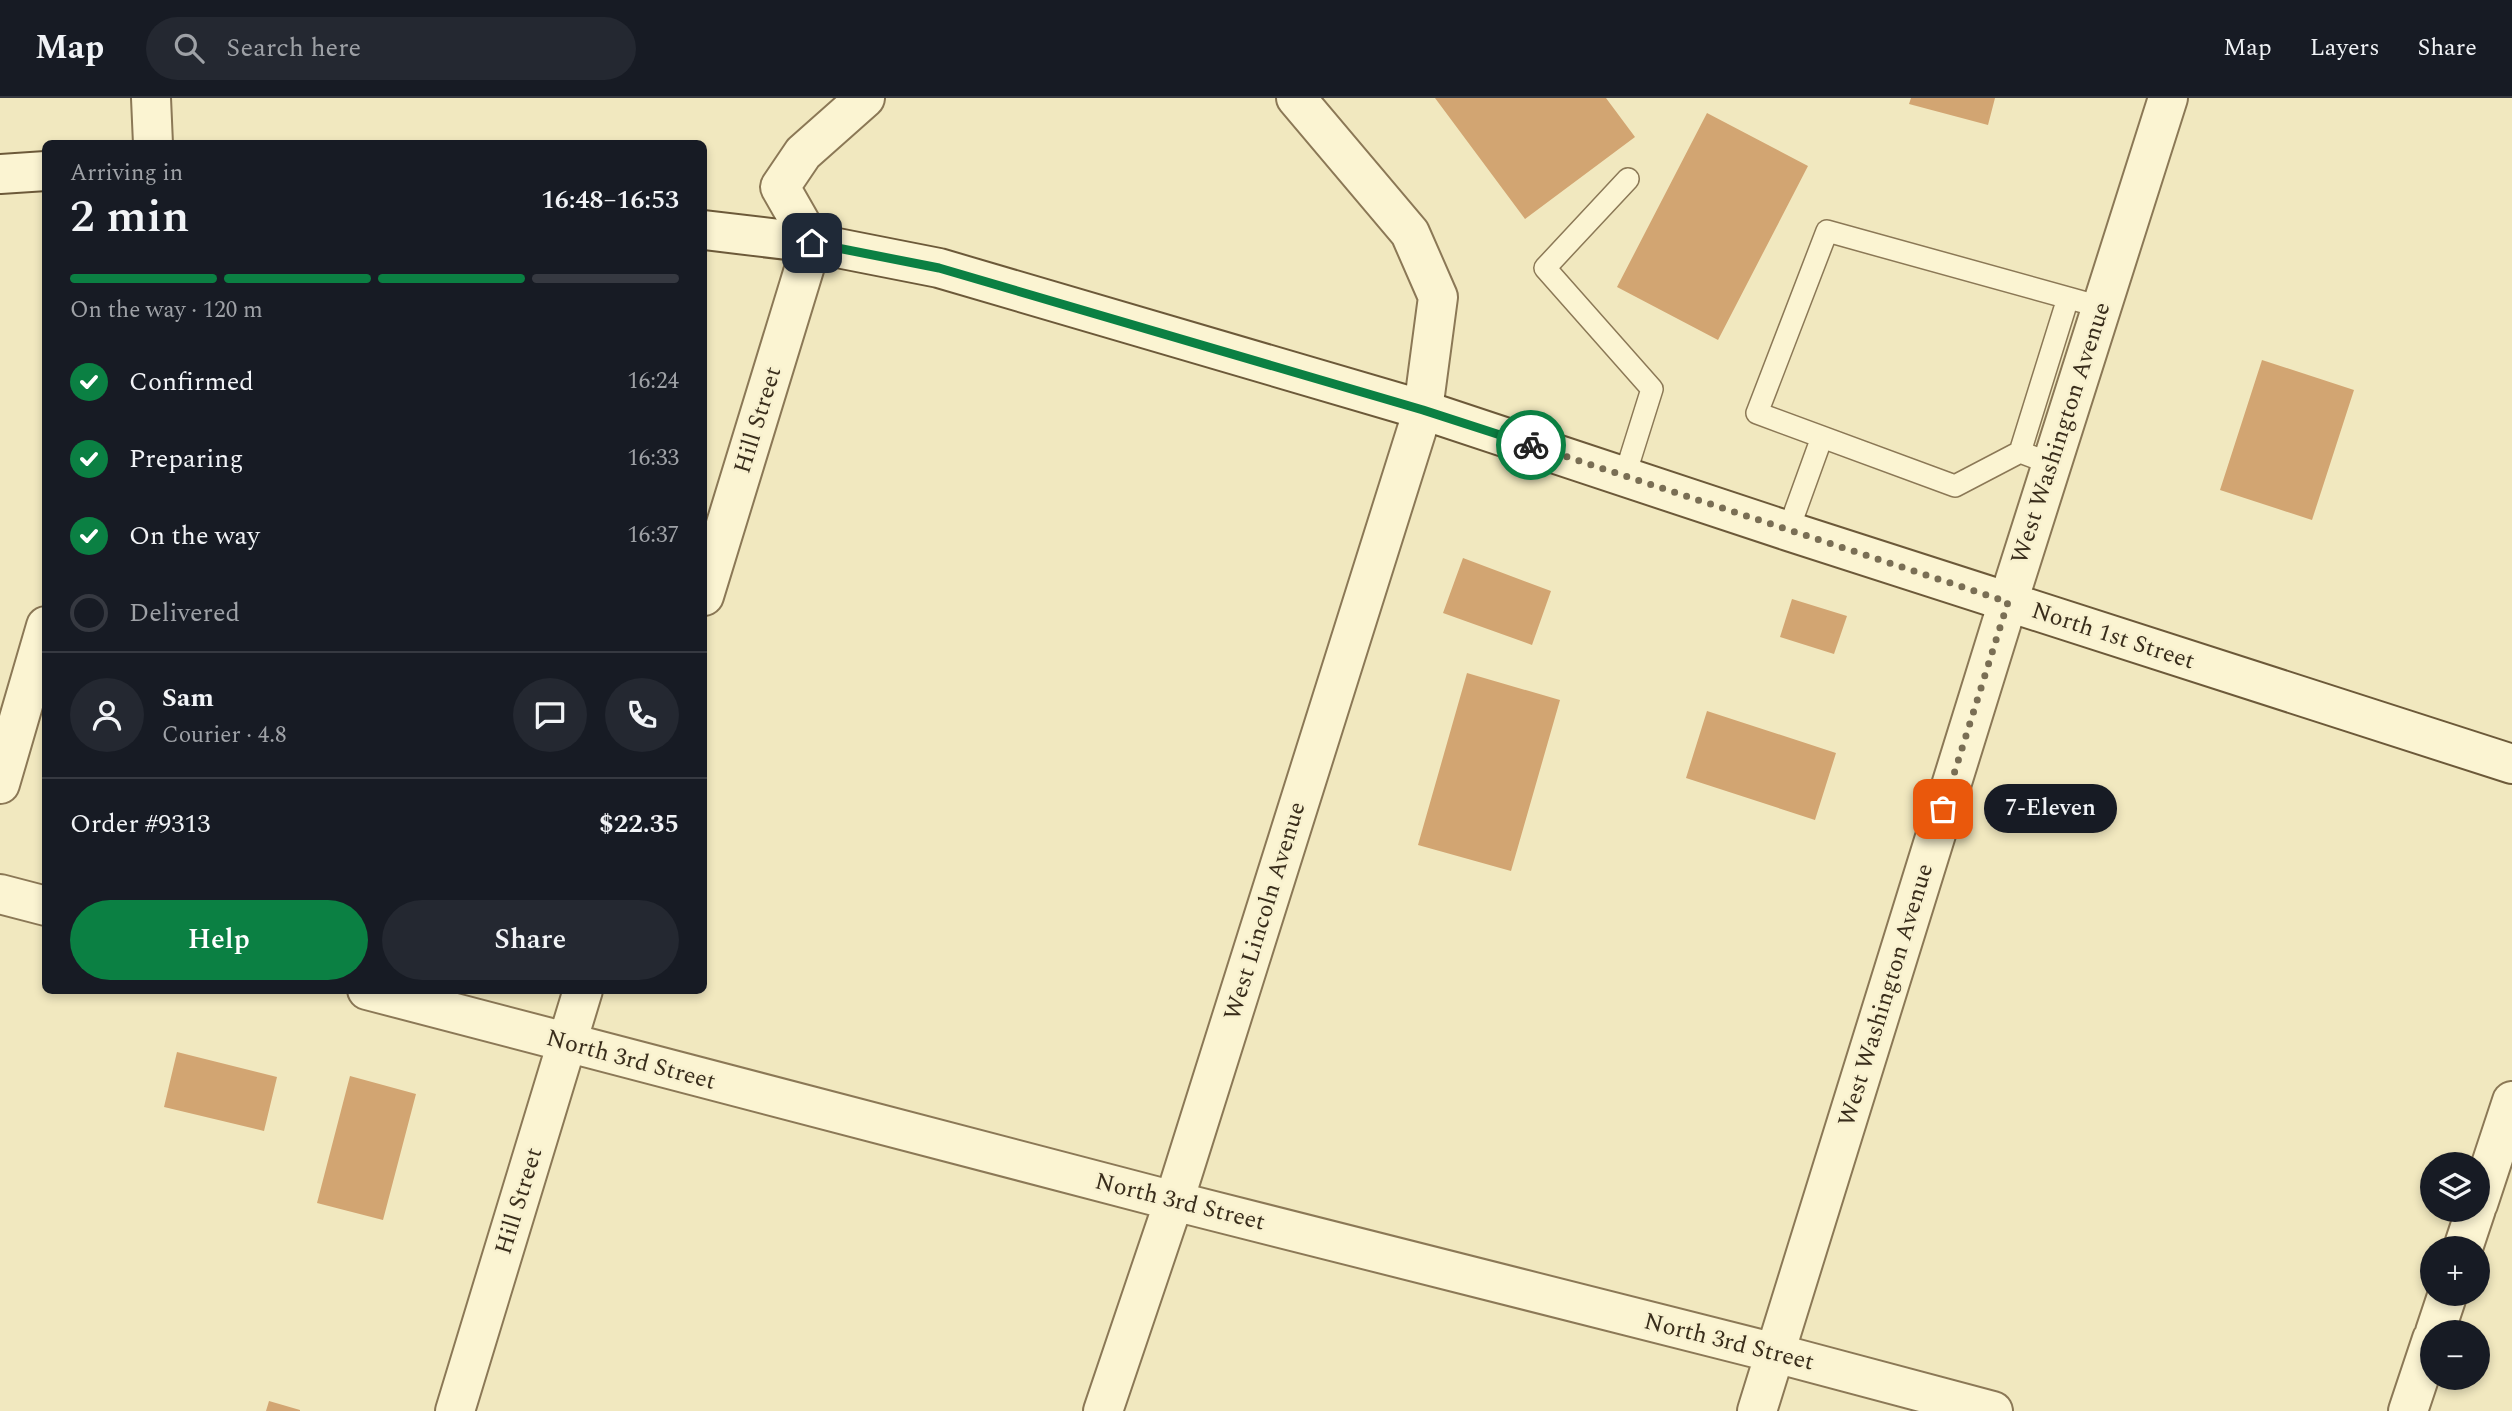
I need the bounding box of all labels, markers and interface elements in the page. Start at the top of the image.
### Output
search box [146,17,636,80]
text: Map [35,23,104,73]
text: Search here [226,28,361,68]
icon: search [170,29,208,67]
text: Map [2223,30,2272,66]
text: Layers [2310,30,2380,66]
text: Share [2418,30,2477,66]
text: Arriving in [70,156,183,191]
text: 16:48–16:53 [541,180,679,220]
text: 2 min [70,182,189,252]
pin [782,213,842,273]
icon: home [793,224,831,262]
text: On the way · 120 m [70,293,263,328]
street label: West Washington Avenue [2002,297,2120,569]
text: Confirmed [129,362,254,402]
street label: Hill Street [725,362,791,478]
icon: check [70,363,108,401]
text: 16:24 [627,364,679,399]
courier [1496,410,1566,480]
icon: bike [1512,426,1550,464]
text: Preparing [129,439,243,479]
icon: check [70,440,108,478]
text: 16:33 [627,441,679,476]
text: On the way [129,516,260,556]
icon: check [70,517,108,555]
text: 16:37 [627,518,679,553]
text: Delivered [129,593,240,633]
street label: North 1st Street [2027,593,2199,679]
button: person [70,678,144,752]
text: Sam [162,678,214,718]
button: chat [513,678,587,752]
button: phone [605,678,679,752]
text: Courier · 4.8 [162,718,287,753]
pin [1913,779,1973,839]
callout: 7-Eleven [1985,784,2118,834]
icon: bag [1924,790,1962,828]
text: 7-Eleven [2005,791,2096,826]
street label: West Lincoln Avenue [1215,797,1315,1025]
text: Order #9313 [70,804,210,844]
text: $22.35 [599,804,679,844]
street label: West Washington Avenue [1829,859,1943,1131]
button: Help [70,900,368,980]
button: Share [382,900,679,980]
street label: North 3rd Street [542,1020,720,1100]
street label: Hill Street [486,1143,552,1259]
map controls [2420,1152,2490,1390]
button: layers [2420,1152,2490,1222]
street label: North 3rd Street [1091,1163,1269,1241]
button: + [2420,1236,2490,1306]
street label: North 3rd Street [1640,1303,1818,1381]
button: − [2420,1320,2490,1390]

